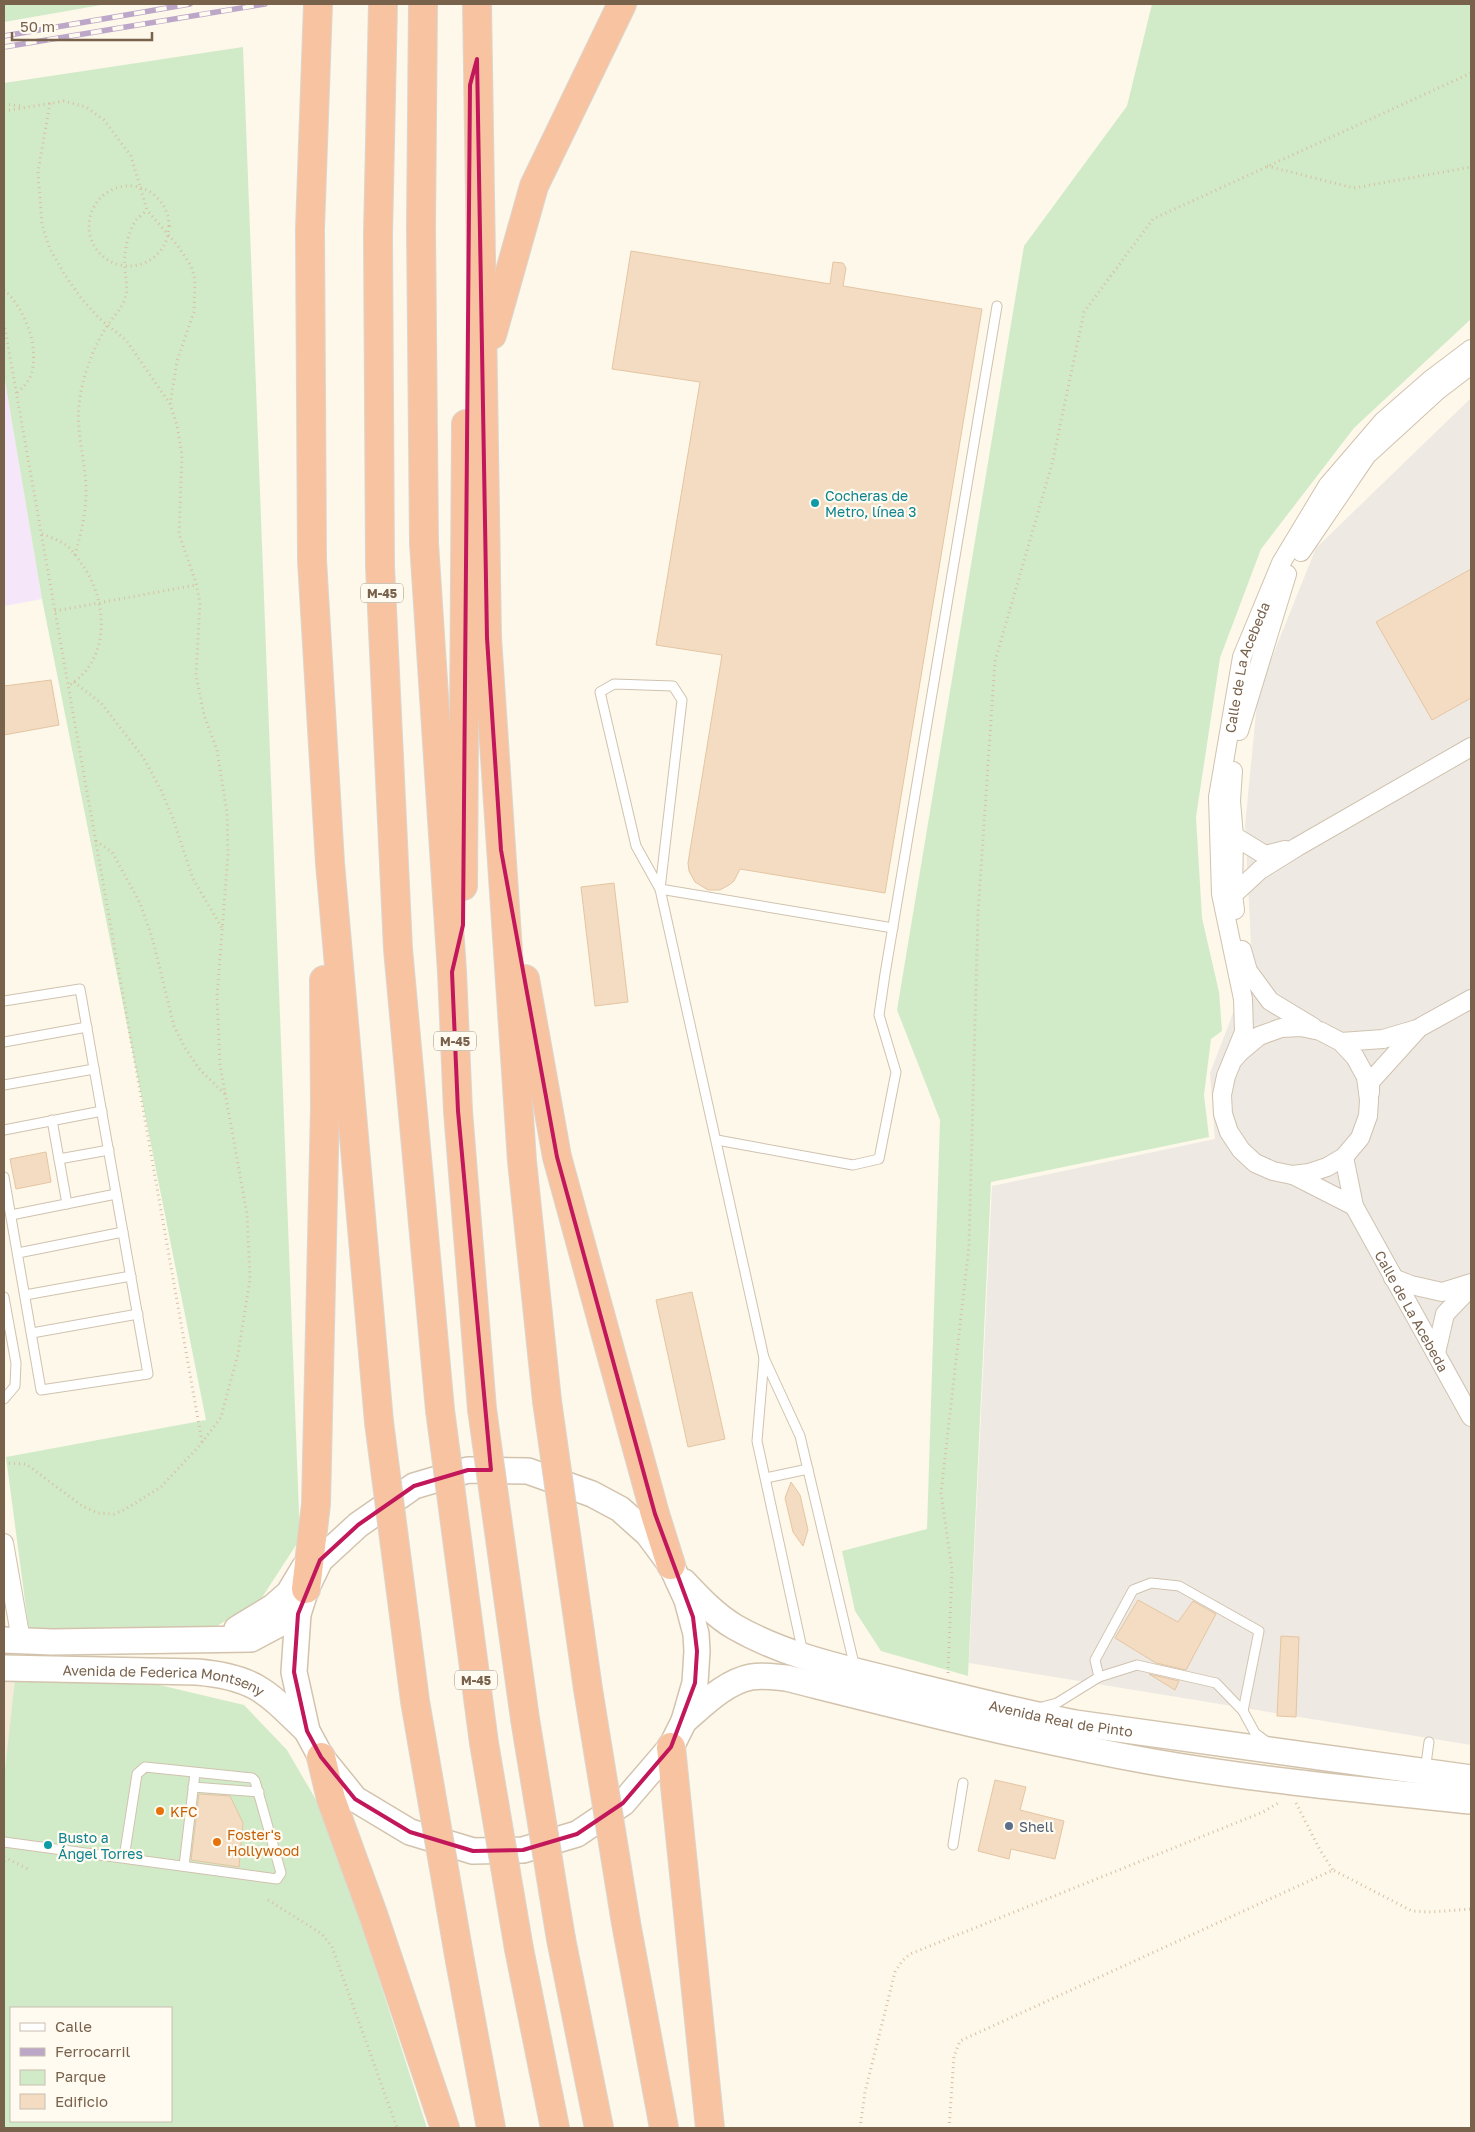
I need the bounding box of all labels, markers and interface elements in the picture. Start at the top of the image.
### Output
scale bar [12,10,152,42]
text: 50 m [20,17,55,35]
place label: Cocheras de Metro, línea 3 [825,487,916,520]
marker: Cocheras de Metro, línea 3 [809,497,821,509]
road number: M-45 [361,584,403,602]
street label: Calle de La Acebeda [1221,599,1273,734]
road number: M-45 [434,1032,476,1050]
street label: Calle de La Acebeda [1372,1247,1453,1375]
street label: Avenida de Federica Montseny [63,1661,268,1699]
road number: M-45 [455,1670,497,1690]
street label: Avenida Real de Pinto [988,1696,1134,1739]
place label: KFC [170,1803,197,1820]
marker: KFC [154,1805,166,1817]
place label: Shell [1019,1818,1054,1835]
marker: Shell [1003,1820,1015,1832]
place label: Foster's Hollywood [227,1826,299,1859]
place label: Busto a Ángel Torres [58,1829,143,1862]
marker: Foster's Hollywood [211,1836,223,1848]
marker: Busto a Ángel Torres [42,1839,54,1851]
legend [10,2007,172,2122]
text: Calle [55,2017,92,2035]
text: Ferrocarril [55,2042,130,2060]
text: Parque [55,2067,106,2085]
text: Edificio [55,2092,108,2110]

